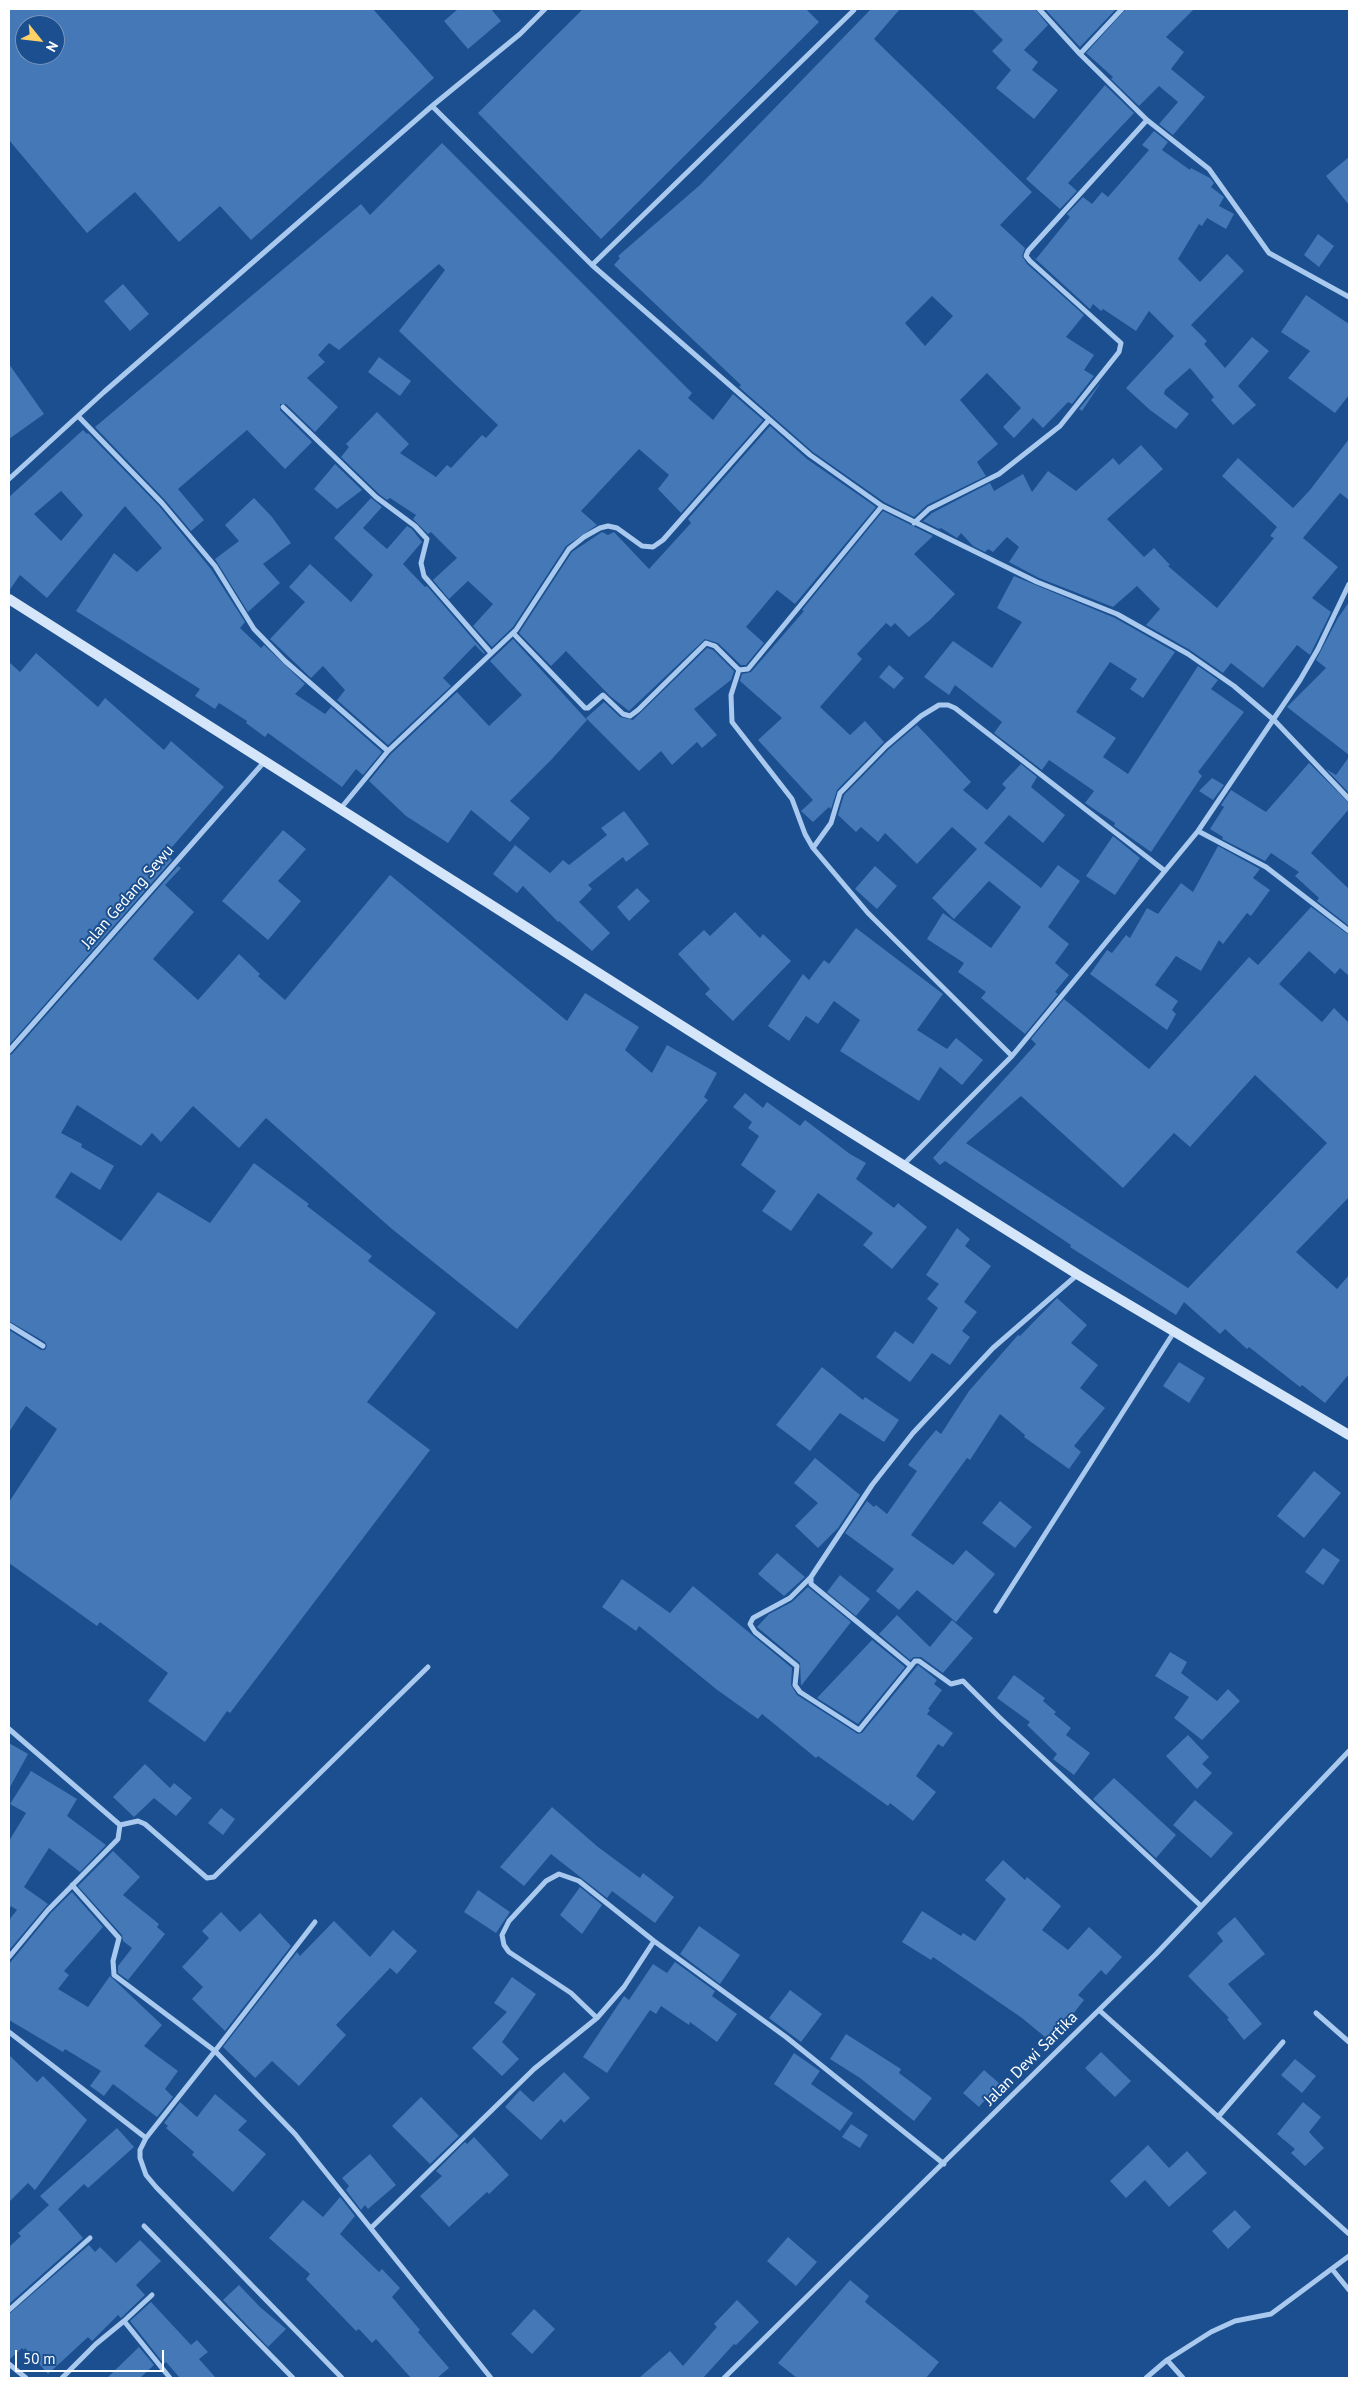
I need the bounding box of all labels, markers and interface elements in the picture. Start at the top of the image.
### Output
north arrow [15,15,65,65]
text: N [42,38,62,55]
street label: Jalan Gedang Sewu [78,841,178,953]
street label: Jalan Dewi Sartika [980,2008,1082,2110]
scale bar [18,2340,166,2372]
text: 50 m [23,2349,56,2368]

